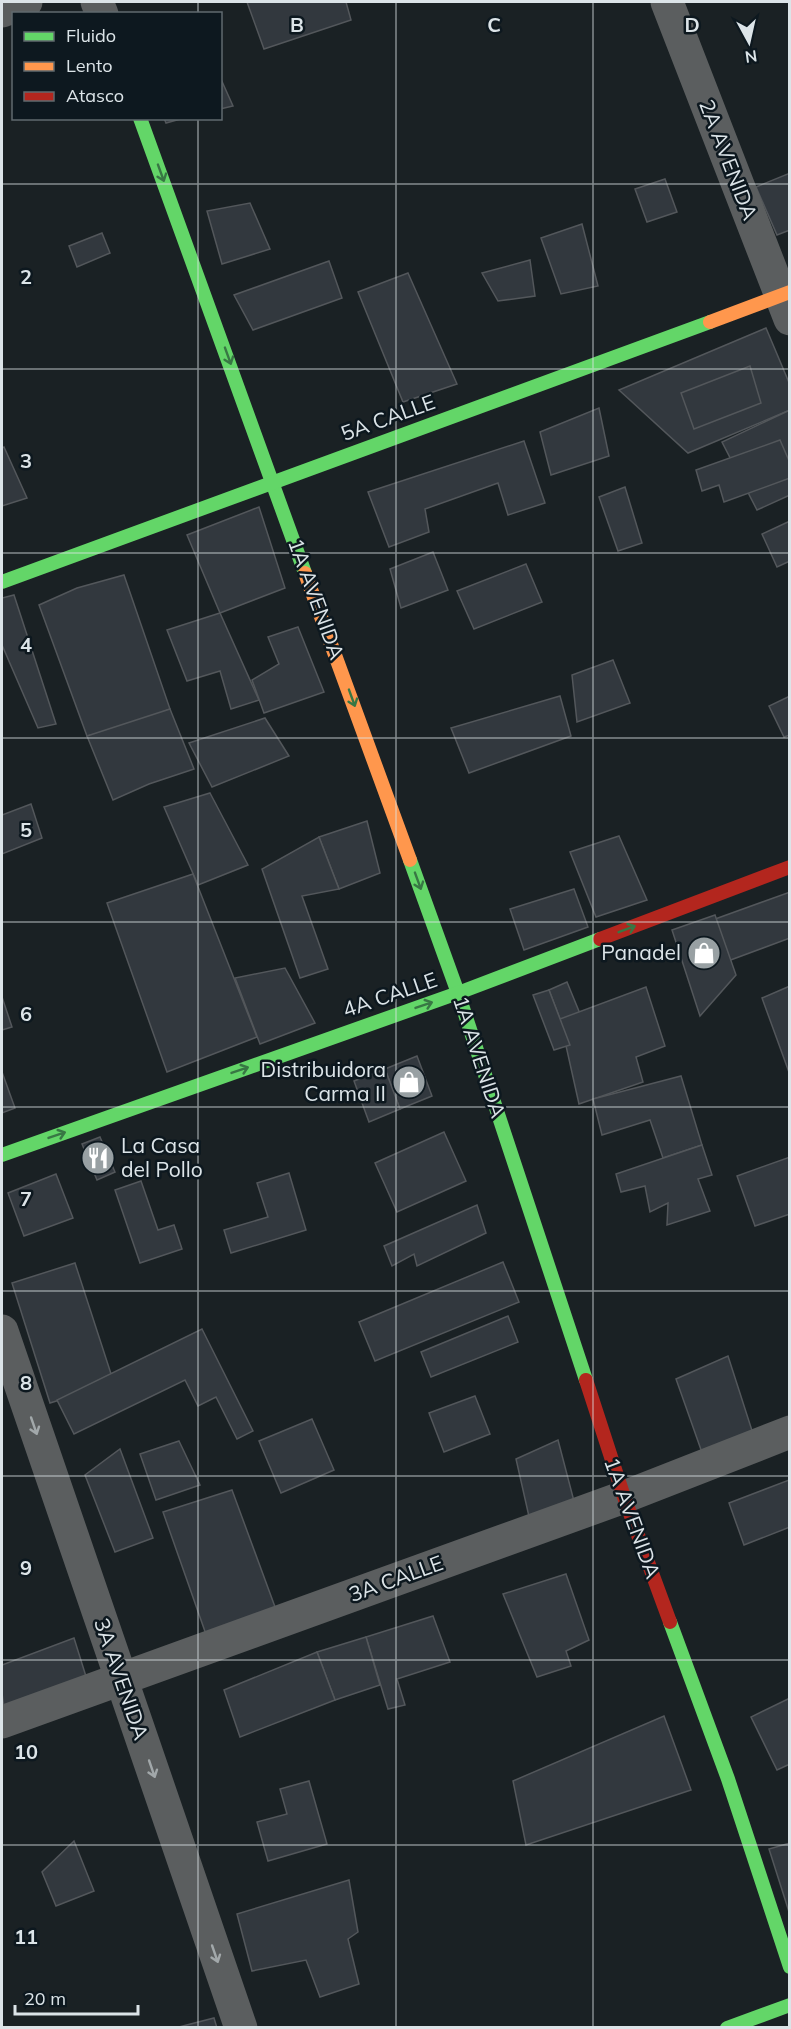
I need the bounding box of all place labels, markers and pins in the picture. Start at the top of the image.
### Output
shop icon: Panadel [686,935,722,971]
place label: Panadel [601,939,681,965]
place label: Distribuidora Carma II [261,1056,386,1106]
shop icon: Distribuidora Carma II [391,1064,427,1100]
place label: La Casa del Pollo [121,1132,203,1182]
restaurant icon: La Casa del Pollo [80,1140,116,1176]

